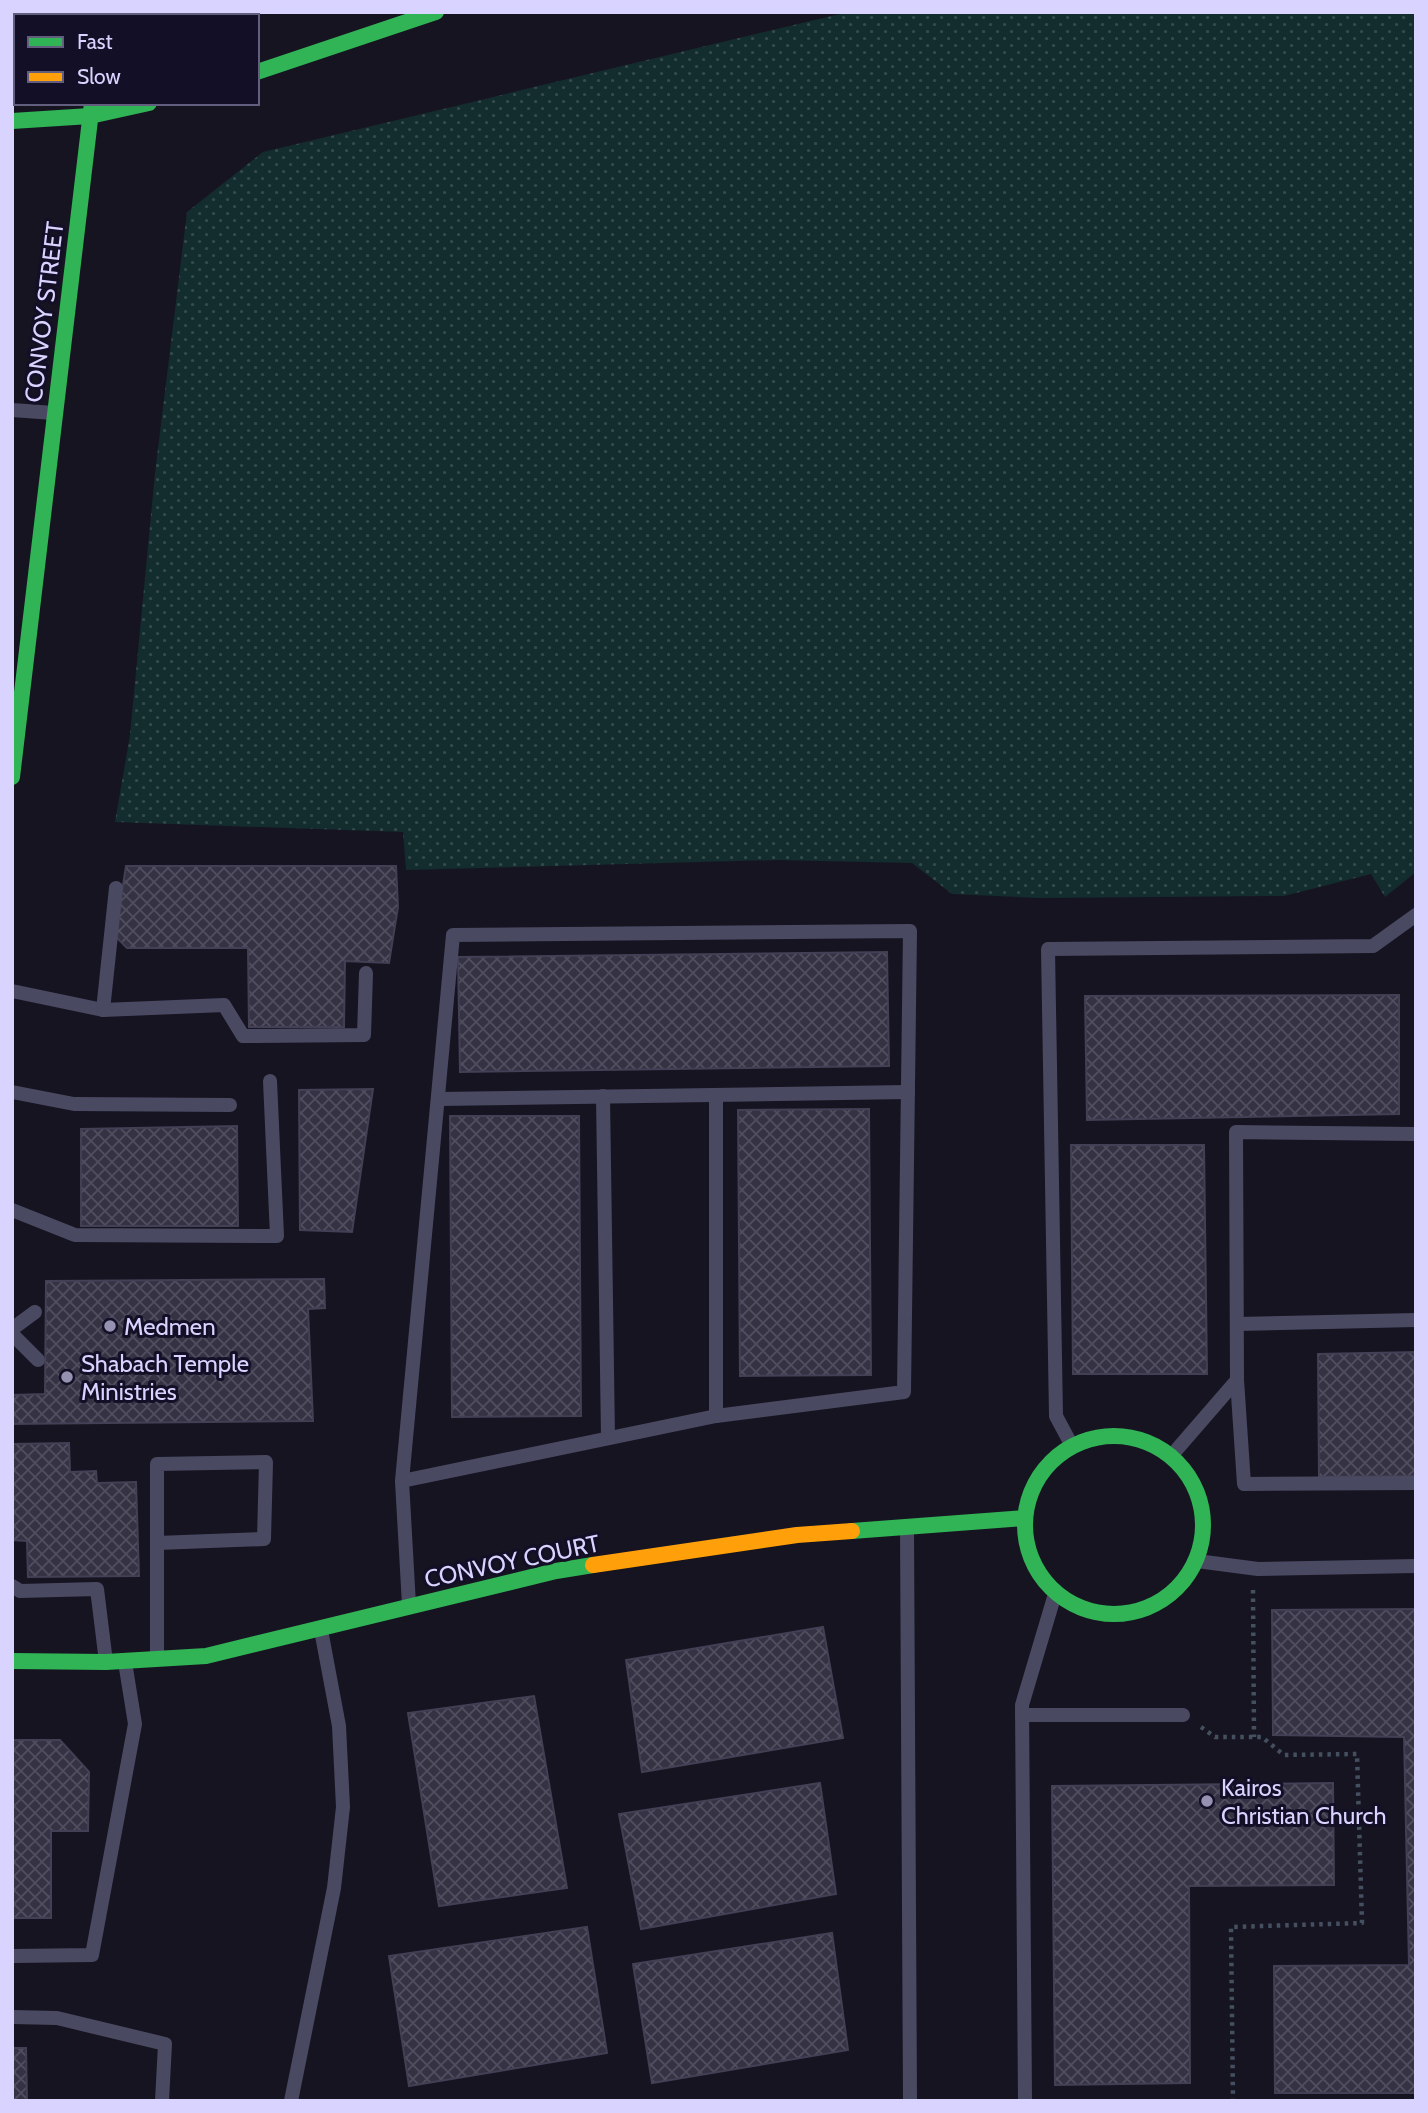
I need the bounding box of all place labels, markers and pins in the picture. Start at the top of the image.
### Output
place label: Medmen [124,1312,216,1341]
marker: Medmen [102,1318,118,1334]
place label: Shabach Temple Ministries [81,1349,249,1406]
marker: Shabach Temple Ministries [59,1369,75,1385]
place label: Kairos Christian Church [1221,1773,1386,1830]
marker: Kairos Christian Church [1199,1793,1215,1809]

